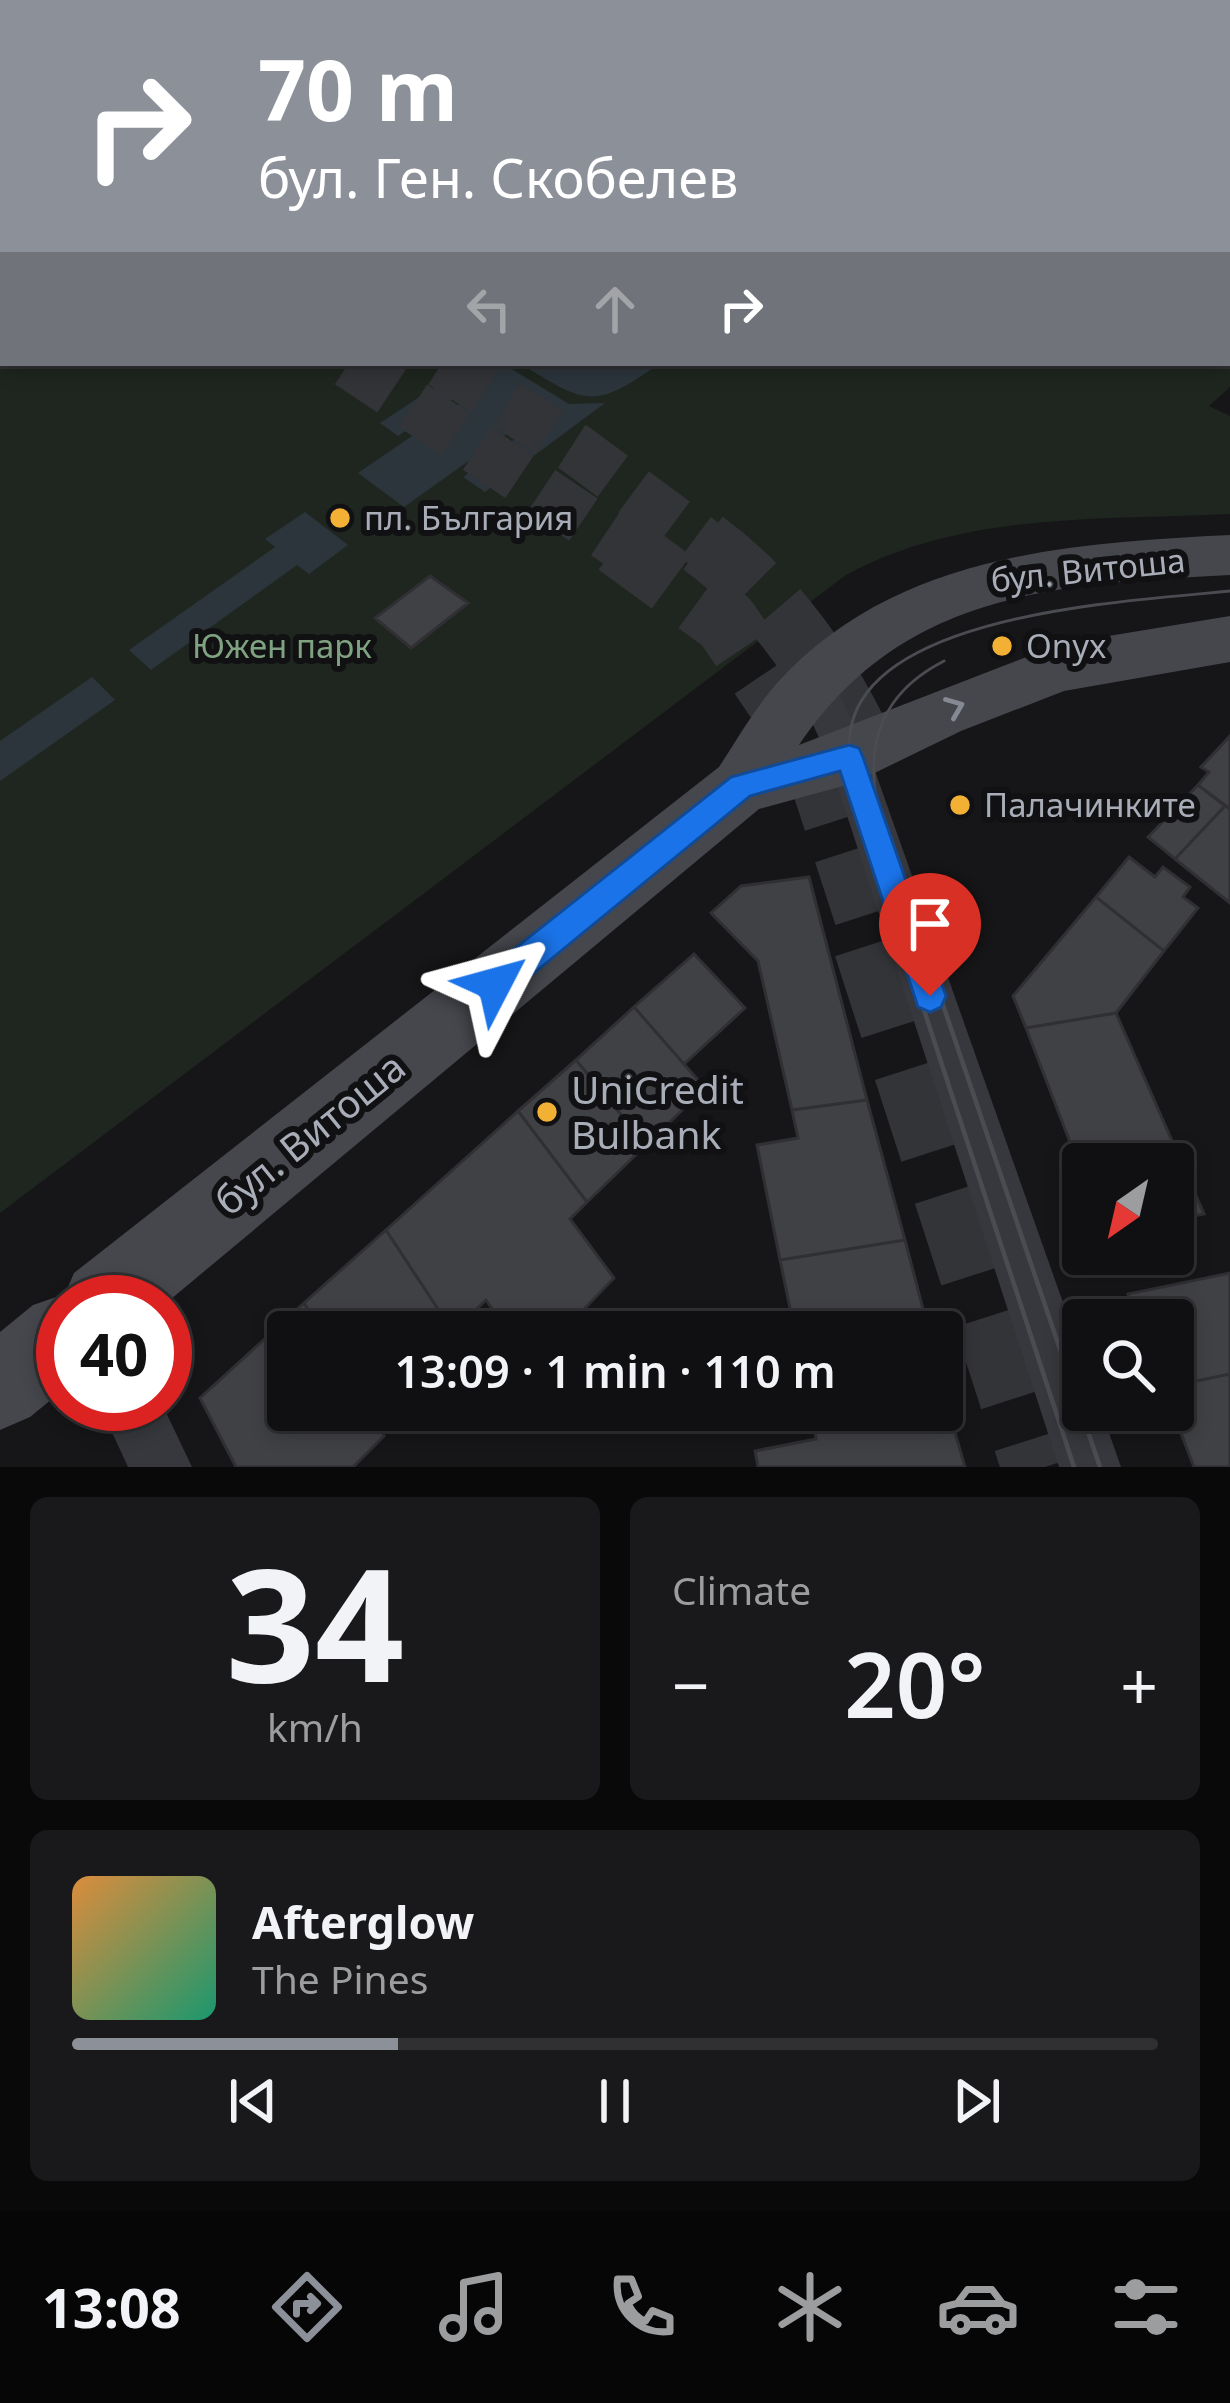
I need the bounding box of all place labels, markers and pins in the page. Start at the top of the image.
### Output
place label: пл. България [364,495,573,540]
marker: пл. България [327,505,353,531]
place label: Onyx [1026,623,1106,668]
marker: Onyx [989,633,1015,659]
place label: Палачинките [984,782,1196,827]
marker: Палачинките [947,792,973,818]
pin [879,873,981,996]
place label: UniCredit Bulbank [571,1062,744,1160]
marker: UniCredit Bulbank [534,1099,560,1125]

